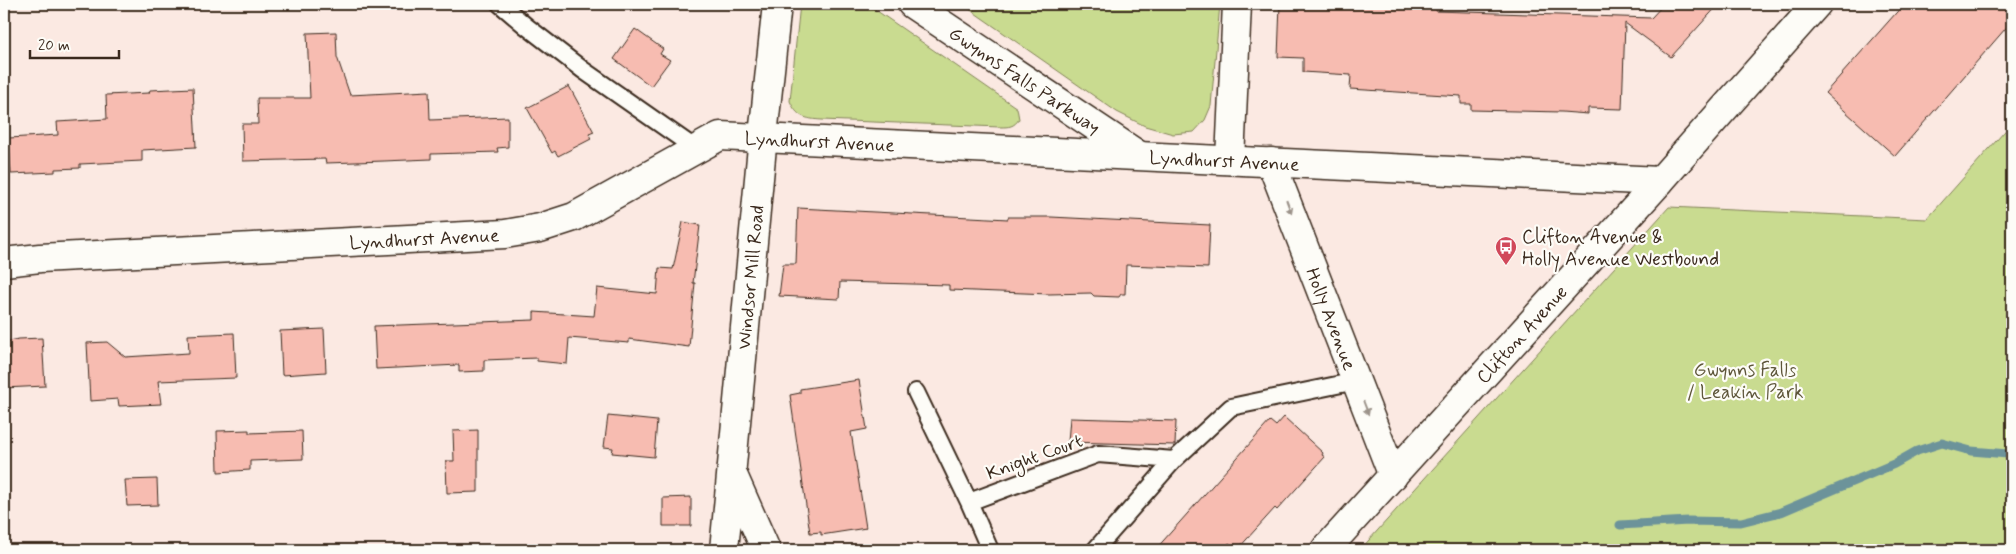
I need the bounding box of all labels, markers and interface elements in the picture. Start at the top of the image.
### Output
street label: Gwynns Falls Parkway [944,21,1105,140]
scale bar [30,28,119,60]
text: 20 m [38,36,70,56]
street label: Lyndhurst Avenue [744,126,895,158]
street label: Lyndhurst Avenue [1149,146,1300,178]
one-way arrow [1285,200,1293,214]
street label: Windsor Mill Road [732,204,770,351]
street label: Lyndhurst Avenue [349,223,500,256]
place label: Clifton Avenue & Holly Avenue Westbound [1522,225,1719,273]
bus stop icon: Clifton Avenue & Holly Avenue Westbound [1494,235,1518,266]
street label: Holly Avenue [1299,264,1362,374]
street label: Clifton Avenue [1471,280,1574,389]
park label: Gwynns Falls / Leakin Park [1687,358,1803,405]
one-way arrow [1363,400,1371,415]
street label: Knight Court [983,428,1087,488]

